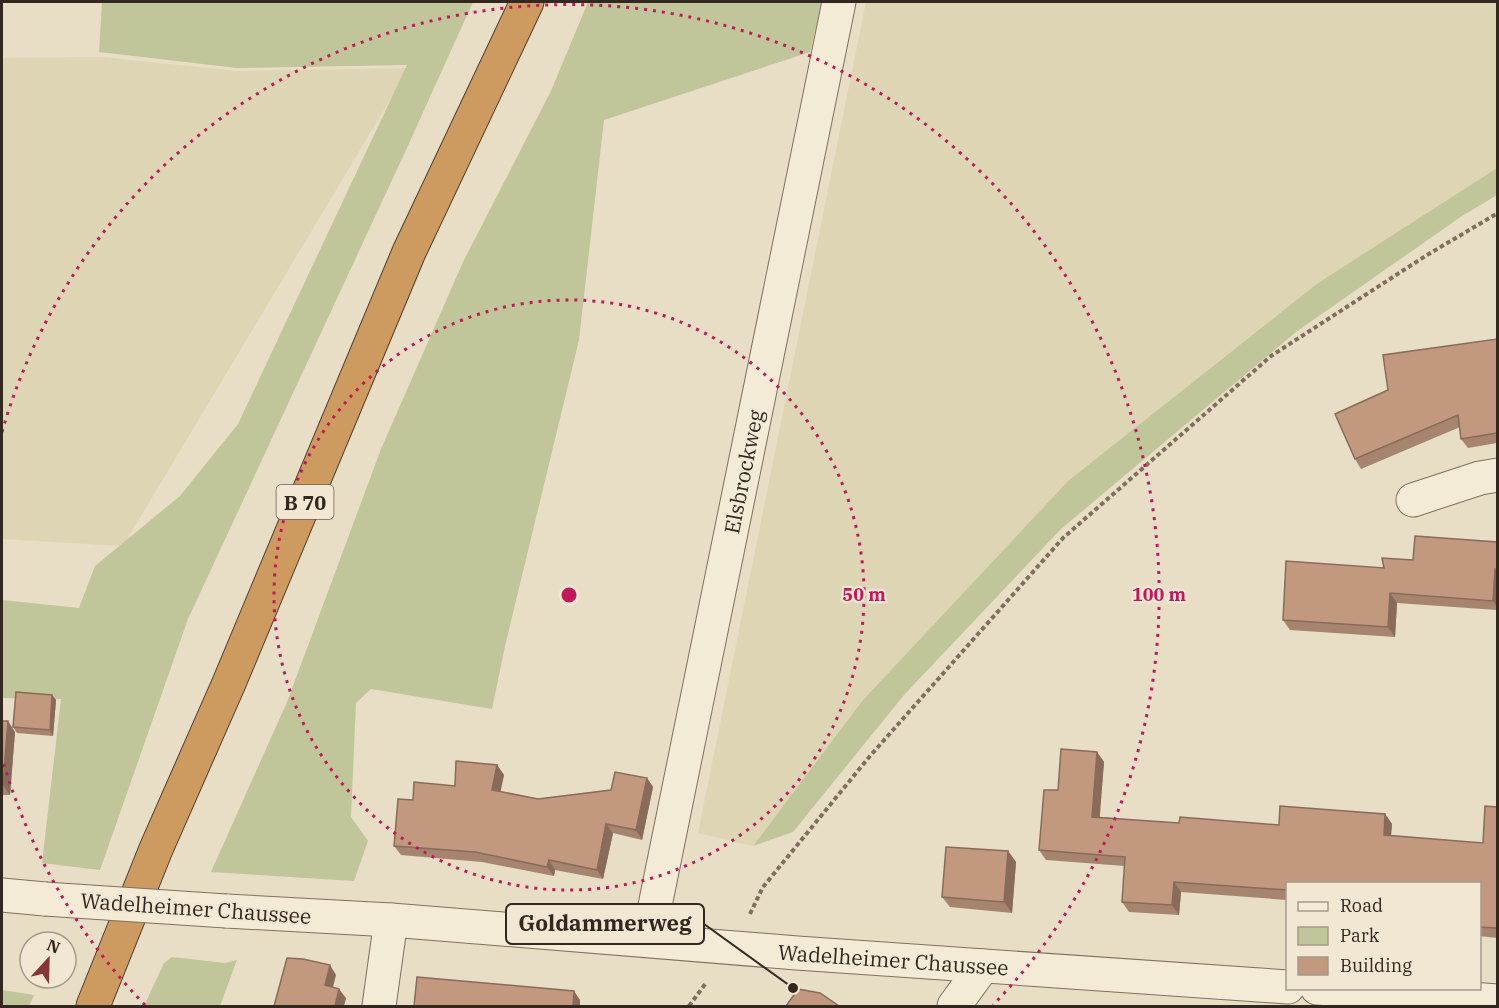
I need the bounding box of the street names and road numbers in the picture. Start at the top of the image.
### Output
street label: Elsbrockweg [717,407,770,536]
road number: B 70 [276,485,334,519]
street label: Wadelheimer Chaussee [80,886,312,930]
street label: Wadelheimer Chaussee [777,937,1010,982]

